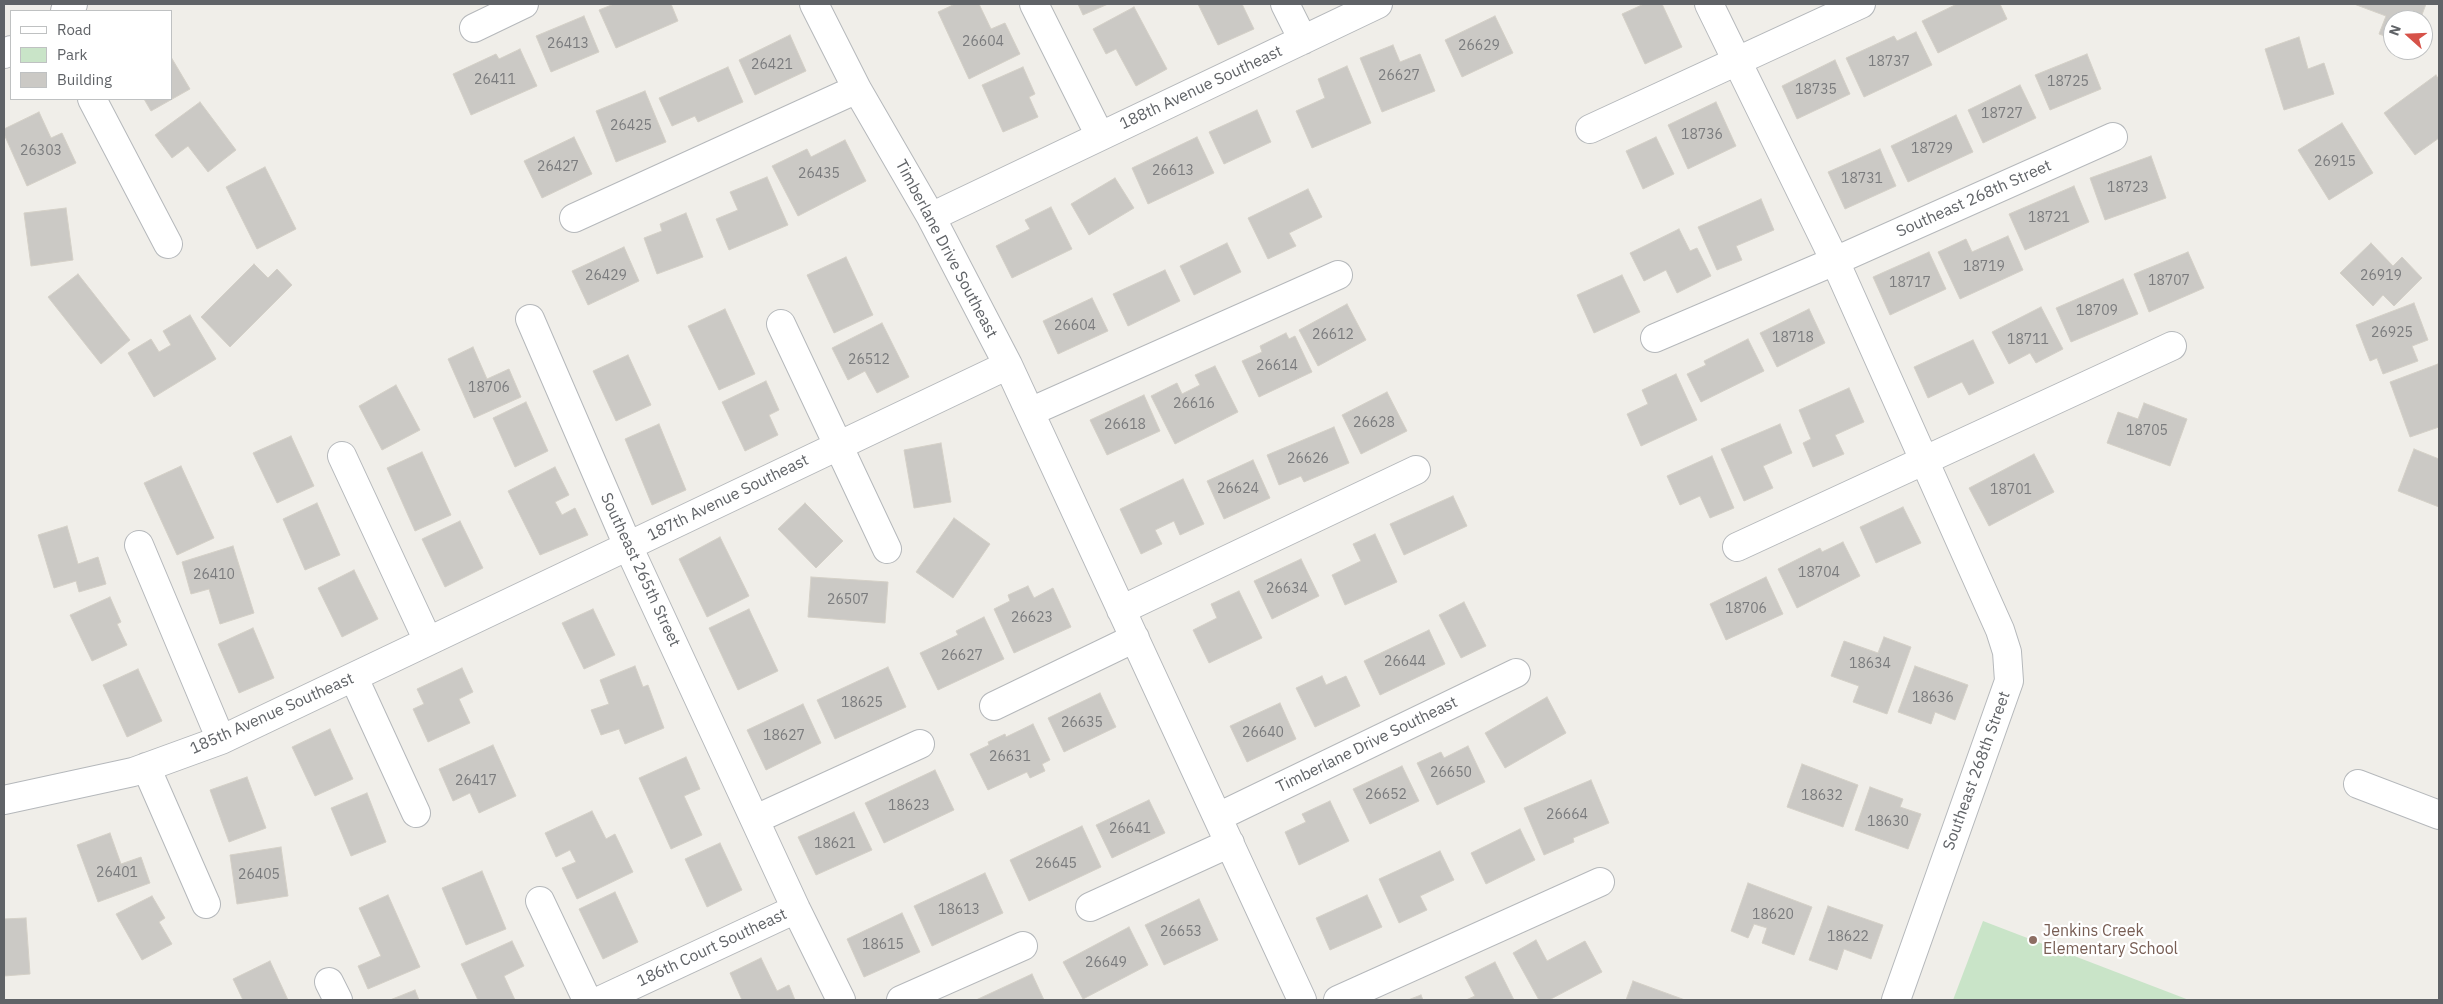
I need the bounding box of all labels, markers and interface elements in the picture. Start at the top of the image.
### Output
legend [10,10,172,100]
north arrow [2383,10,2433,60]
text: Road [57,20,92,39]
text: N [2385,22,2405,38]
house number: 26604 [962,34,1004,50]
house number: 26413 [547,36,589,52]
house number: 26629 [1458,38,1500,54]
street label: 188th Avenue Southeast [1117,42,1285,134]
text: Park [57,45,87,64]
house number: 18737 [1868,54,1910,70]
house number: 26421 [751,57,793,73]
house number: 26627 [1378,68,1420,84]
text: Building [57,70,112,89]
house number: 26411 [474,72,516,88]
house number: 18725 [2047,74,2089,90]
house number: 18735 [1795,82,1837,98]
house number: 18727 [1981,106,2023,122]
house number: 26425 [610,118,652,134]
house number: 18736 [1681,127,1723,143]
house number: 18729 [1911,141,1953,157]
house number: 26303 [20,143,62,159]
house number: 26915 [2314,154,2356,170]
street label: Southeast 268th Street [1894,156,2054,242]
street label: Timberlane Drive Southeast [891,157,1001,341]
house number: 26427 [537,159,579,175]
house number: 26613 [1152,163,1194,179]
house number: 26435 [798,166,840,182]
house number: 18731 [1841,171,1883,187]
house number: 18723 [2107,180,2149,196]
house number: 18721 [2028,210,2070,226]
house number: 18719 [1963,259,2005,275]
house number: 26429 [585,268,627,284]
house number: 26919 [2360,268,2402,284]
house number: 18707 [2148,273,2190,289]
house number: 18717 [1889,275,1931,291]
house number: 18709 [2076,303,2118,319]
house number: 26604 [1054,318,1096,334]
house number: 26925 [2371,325,2413,341]
house number: 26612 [1312,327,1354,343]
house number: 18718 [1772,330,1814,346]
house number: 18711 [2007,332,2049,348]
house number: 26512 [848,352,890,368]
house number: 26614 [1256,358,1298,374]
house number: 18706 [468,380,510,396]
house number: 26616 [1173,396,1215,412]
house number: 26628 [1353,415,1395,431]
house number: 26618 [1104,417,1146,433]
house number: 18705 [2126,423,2168,439]
street label: 187th Avenue Southeast [644,451,812,545]
house number: 26626 [1287,451,1329,467]
house number: 26624 [1217,481,1259,497]
house number: 18701 [1990,482,2032,498]
street label: Southeast 265th Street [596,490,684,650]
house number: 18704 [1798,565,1840,581]
house number: 26410 [193,567,235,583]
house number: 26634 [1266,581,1308,597]
house number: 26507 [827,592,869,608]
house number: 18706 [1725,601,1767,617]
house number: 26623 [1011,610,1053,626]
house number: 26627 [941,648,983,664]
house number: 26644 [1384,654,1426,670]
house number: 18634 [1849,656,1891,672]
street label: 185th Avenue Southeast [187,669,357,759]
street label: Southeast 268th Street [1939,689,2015,853]
house number: 18636 [1912,690,1954,706]
street label: Timberlane Drive Southeast [1273,693,1461,797]
house number: 18625 [841,695,883,711]
house number: 26635 [1061,715,1103,731]
house number: 26640 [1242,725,1284,741]
house number: 18627 [763,728,805,744]
house number: 26631 [989,749,1031,765]
house number: 26650 [1430,765,1472,781]
house number: 26417 [455,773,497,789]
house number: 26652 [1365,787,1407,803]
house number: 18632 [1801,788,1843,804]
house number: 18623 [888,798,930,814]
house number: 26664 [1546,807,1588,823]
house number: 18630 [1867,814,1909,830]
house number: 26641 [1109,821,1151,837]
house number: 18621 [814,836,856,852]
house number: 26645 [1035,856,1077,872]
house number: 26401 [96,865,138,881]
house number: 26405 [238,867,280,883]
house number: 18613 [938,902,980,918]
street label: 186th Court Southeast [634,905,790,991]
house number: 18620 [1752,907,1794,923]
place label: Jenkins Creek Elementary School [2043,921,2178,959]
house number: 26653 [1160,924,1202,940]
house number: 18622 [1827,929,1869,945]
marker: Jenkins Creek Elementary School [2027,934,2039,946]
house number: 18615 [862,937,904,953]
house number: 26649 [1085,955,1127,971]

